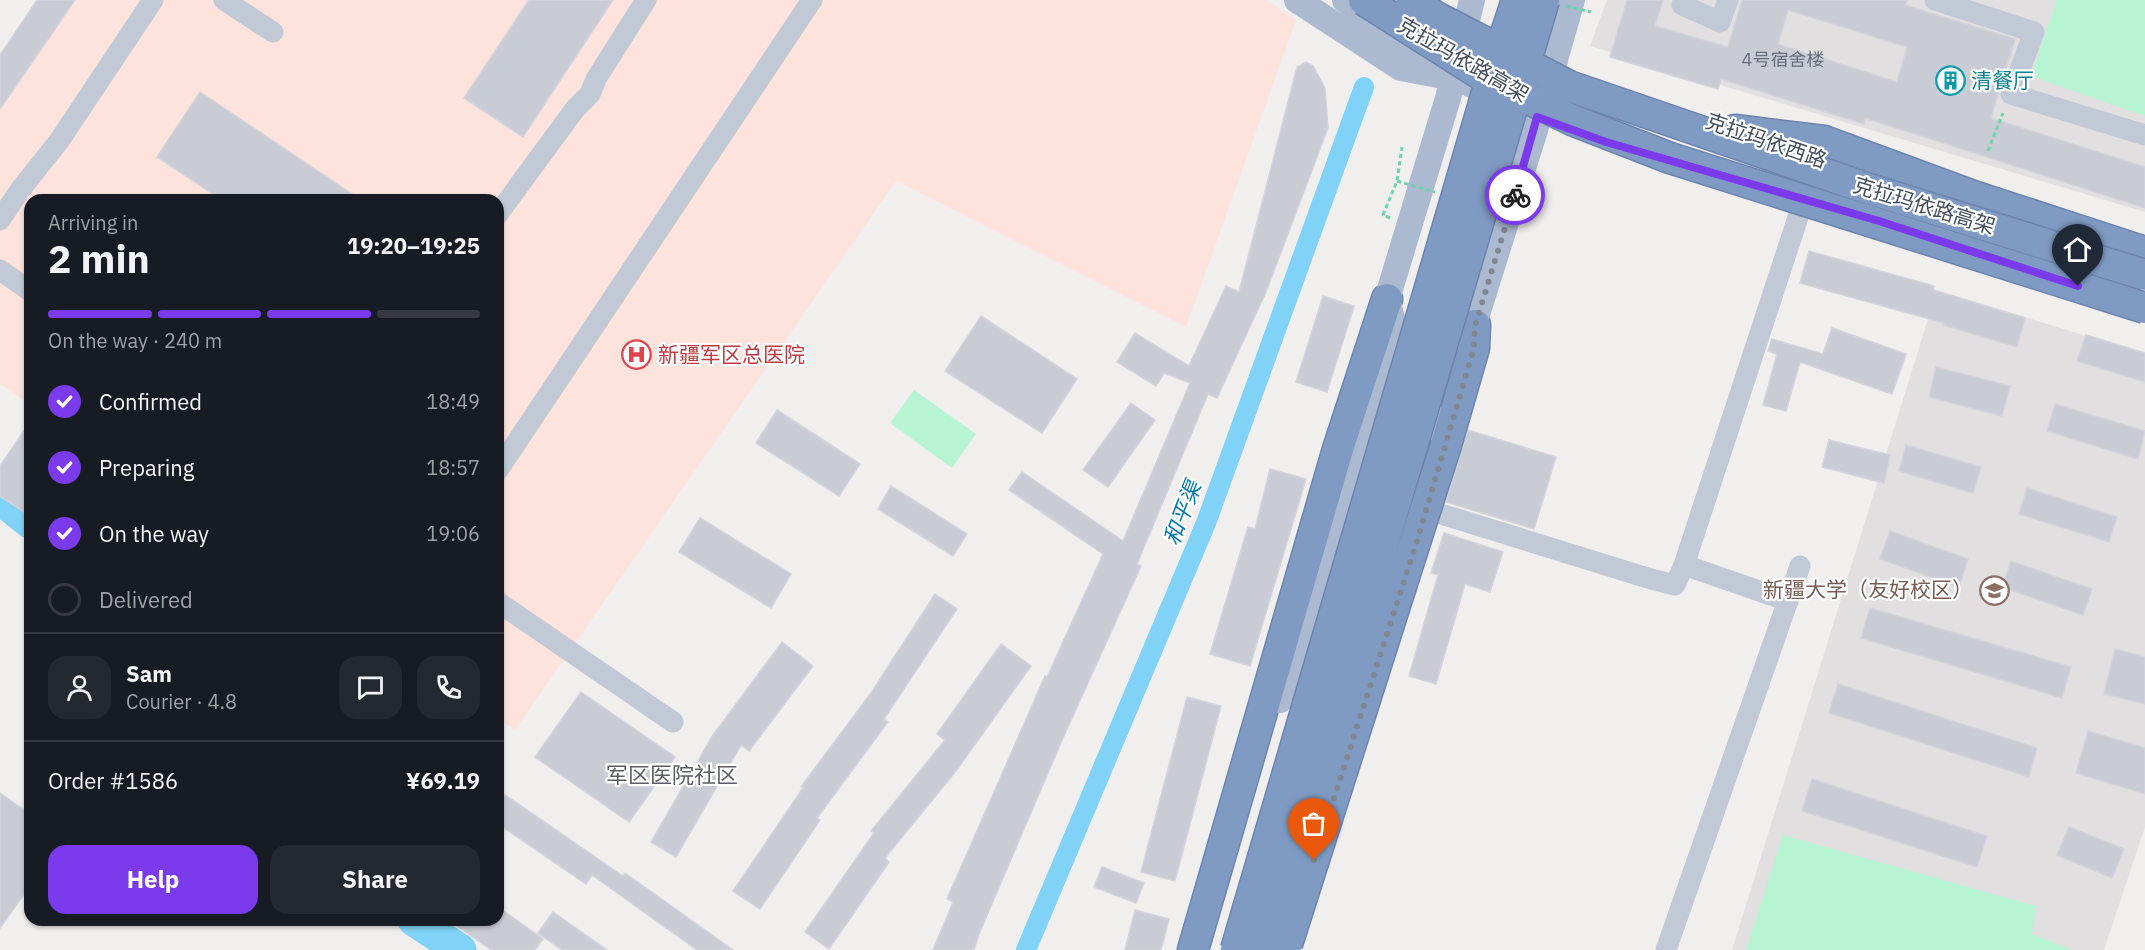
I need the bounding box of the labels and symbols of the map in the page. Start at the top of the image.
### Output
street label: 克拉玛依路高架 [1393,10,1534,108]
house number: 4号宿舍楼 [1742,48,1824,71]
building icon: 清餐厅 [1934,65,1966,97]
place label: 清餐厅 [1971,66,2034,94]
street label: 克拉玛依西路 [1702,106,1830,174]
courier [1485,165,1545,225]
street label: 克拉玛依路高架 [1850,170,1999,240]
pin [2052,224,2103,286]
hospital icon: 新疆军区总医院 [621,339,653,371]
place label: 新疆军区总医院 [658,340,805,368]
water label: 和平渠 [1156,474,1208,549]
school or university icon: 新疆大学（友好校区） [1978,574,2010,606]
place label: 新疆大学（友好校区） [1763,575,1973,603]
district label: 军区医院社区 [606,760,738,789]
pin [1288,798,1339,860]

